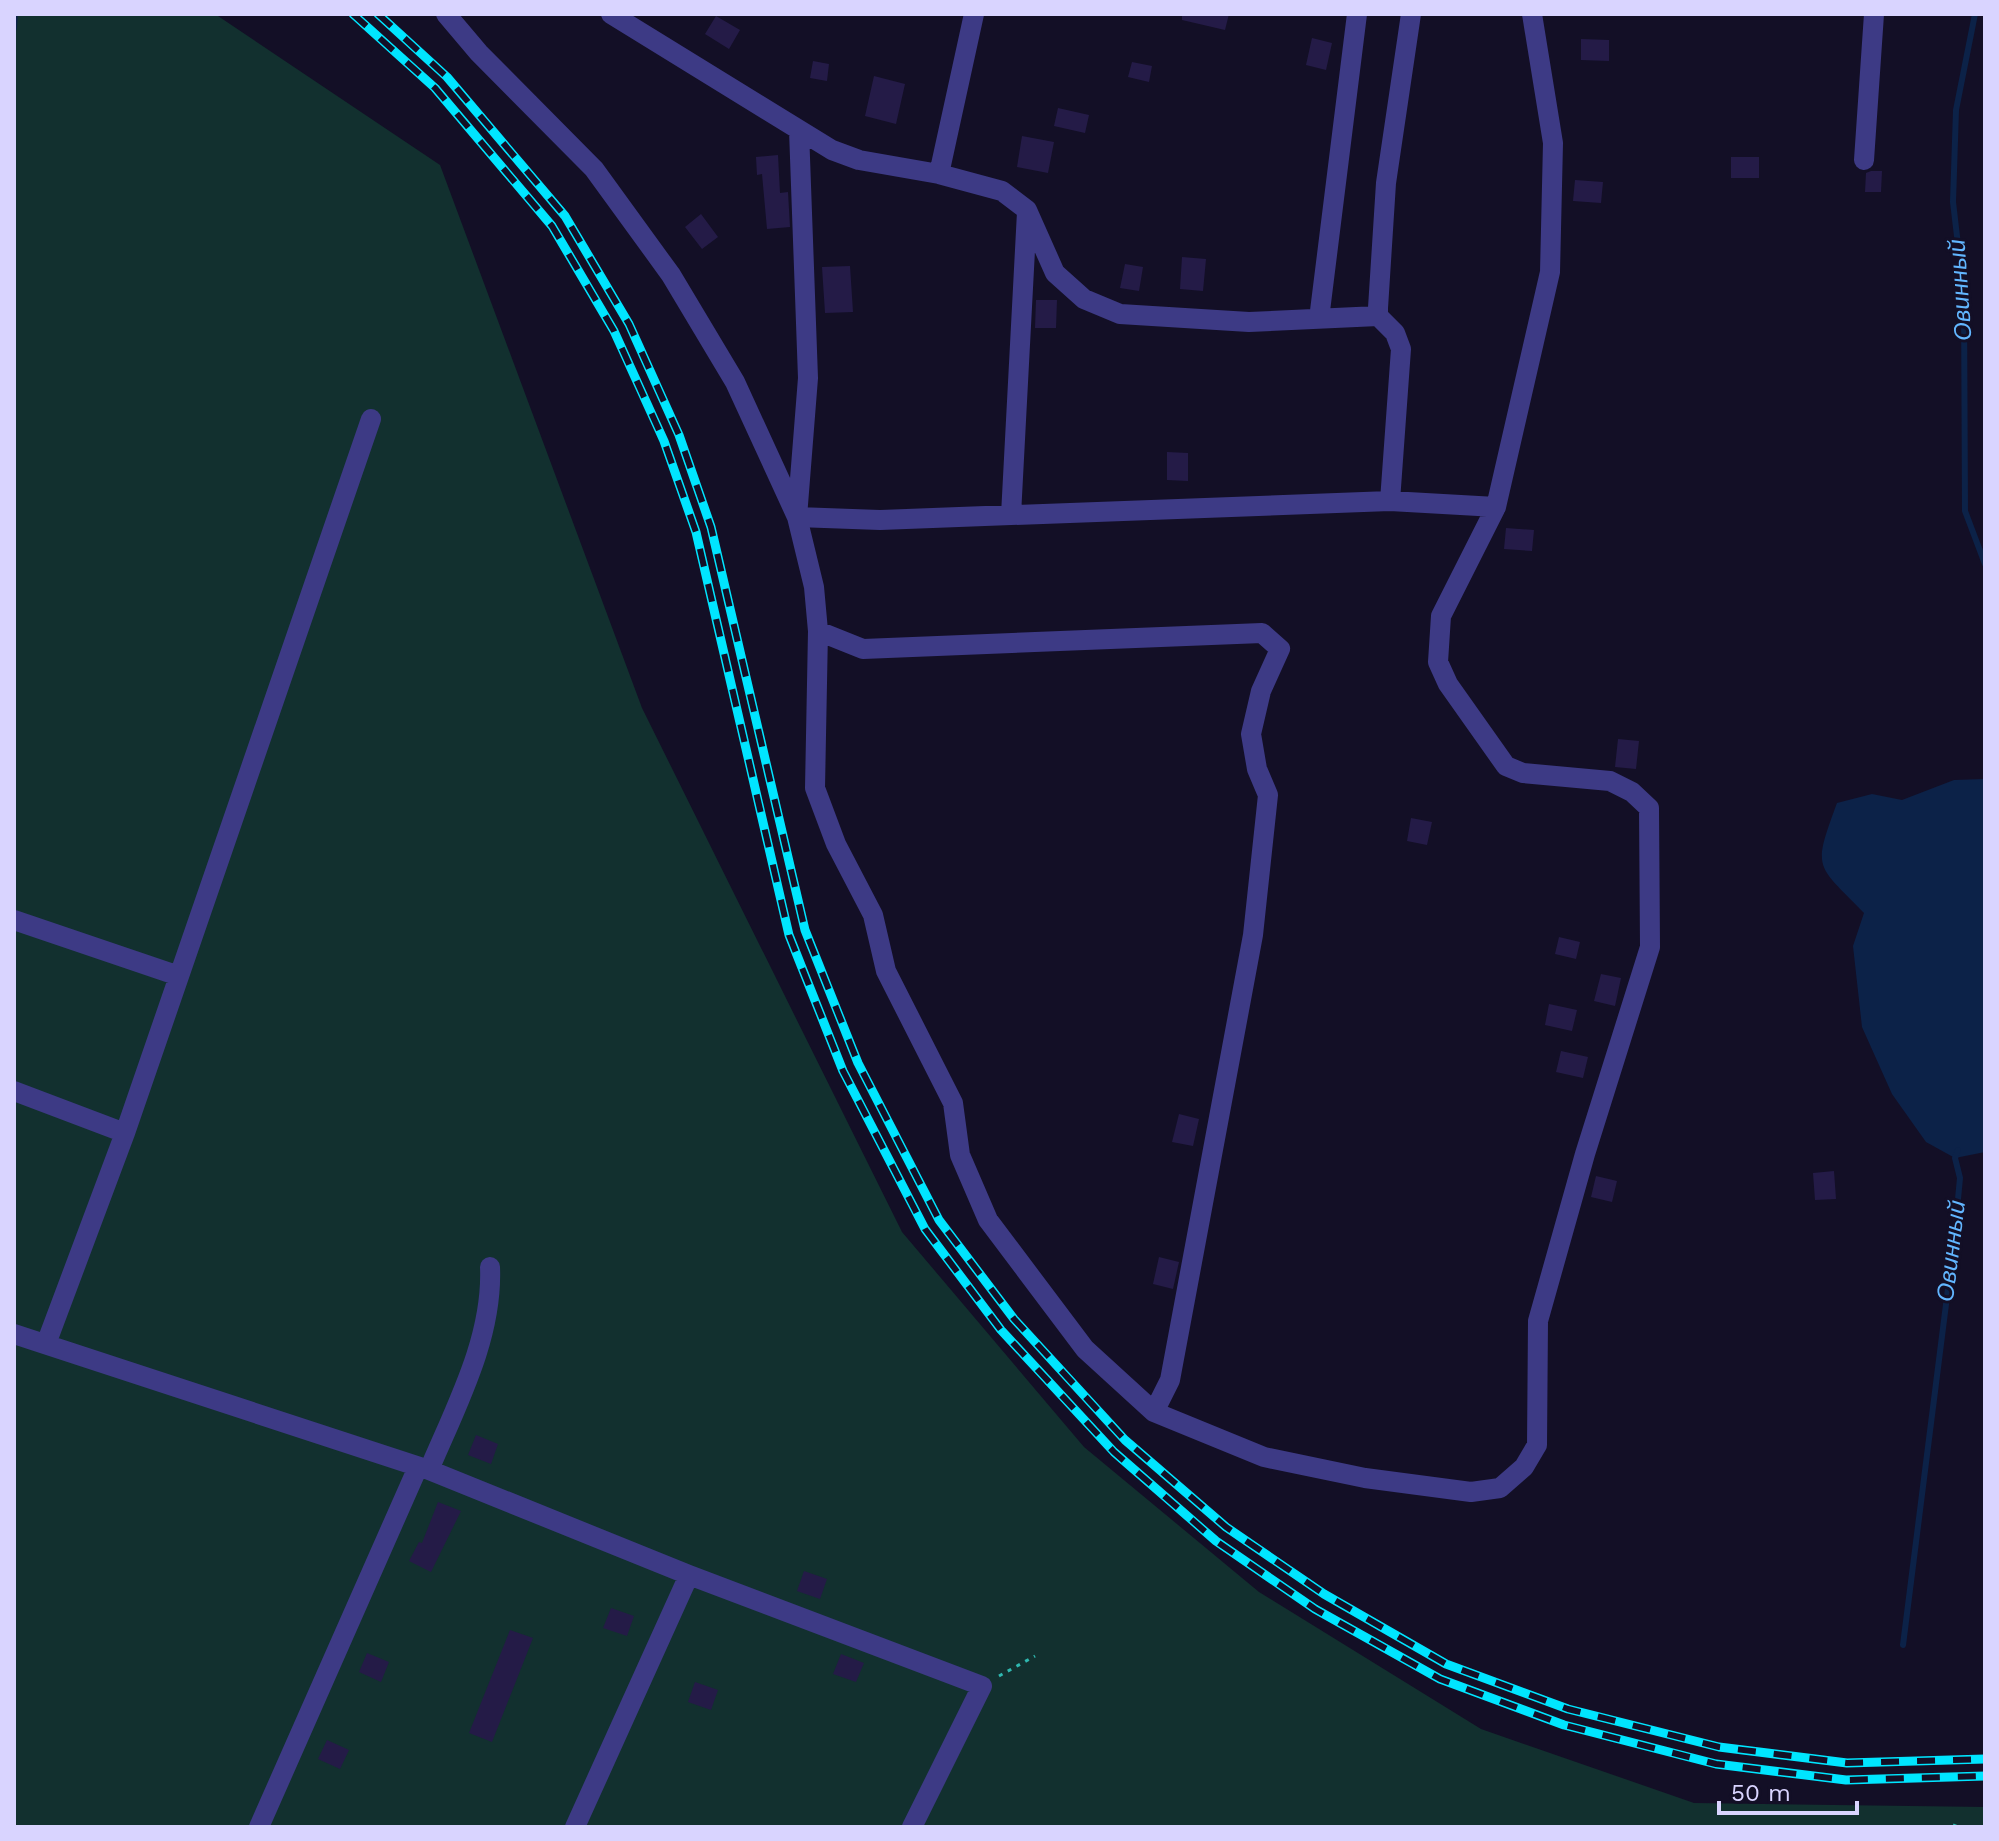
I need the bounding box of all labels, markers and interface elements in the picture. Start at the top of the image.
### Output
water label: Овинный [1942,238,1978,342]
water label: Овинный [1931,1199,1971,1303]
scale bar [1719,1765,1857,1815]
text: 50 m [1731,1779,1791,1807]

